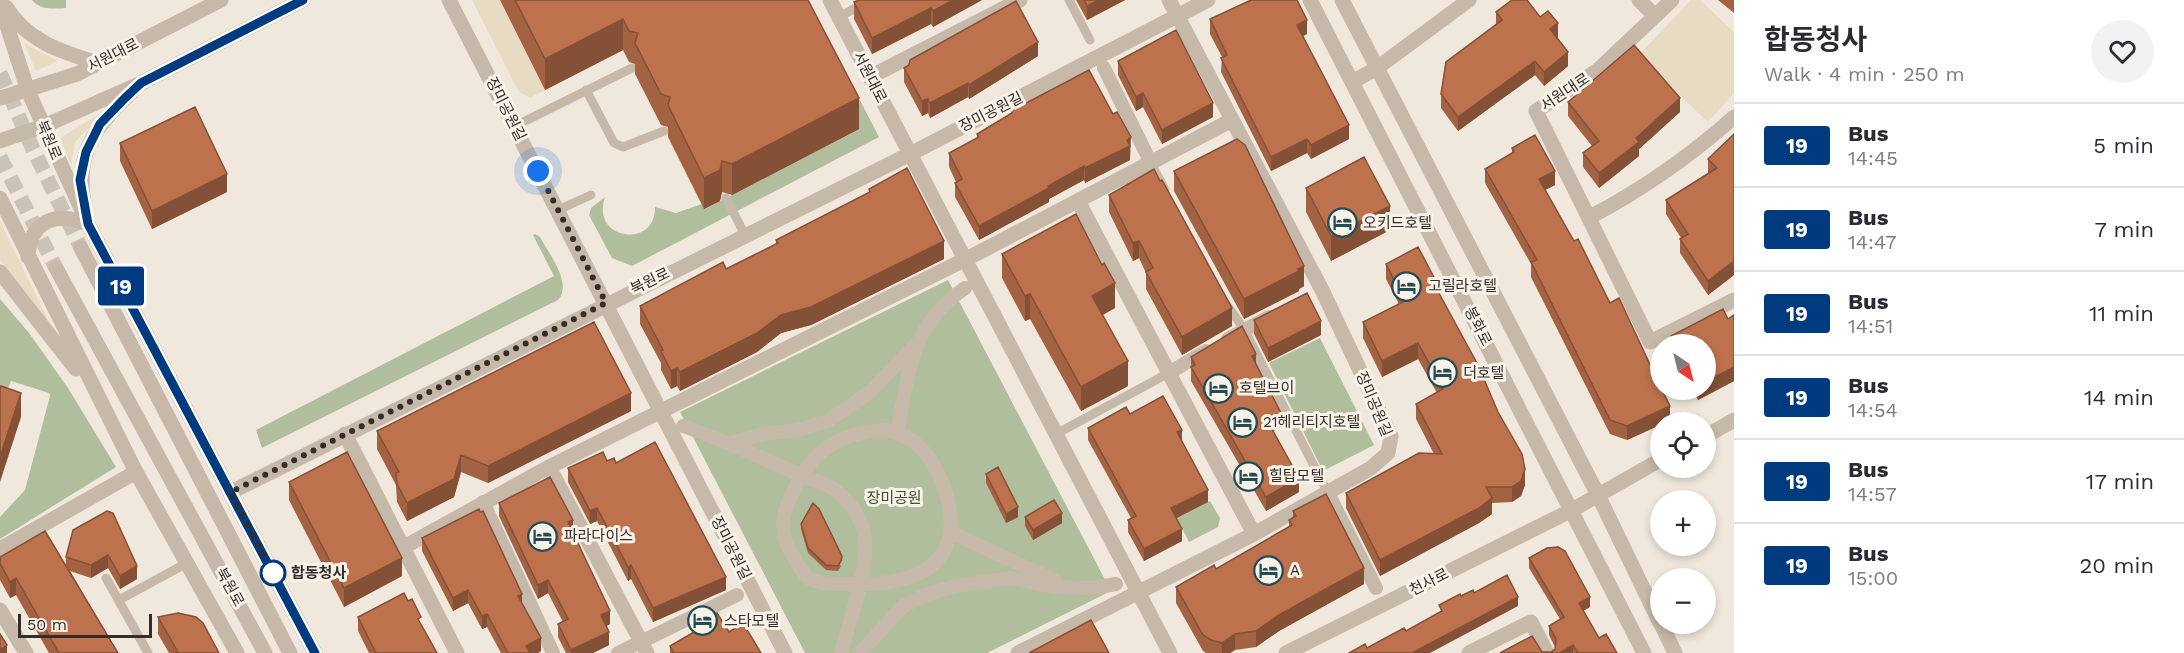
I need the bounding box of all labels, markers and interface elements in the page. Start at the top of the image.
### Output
button: heart [2091,20,2154,83]
text: 합동청사 [1764,23,1867,56]
street label: 서원대로 [84,34,142,76]
street label: 서원대로 [849,48,891,106]
text: Walk · 4 min · 250 m [1764,62,1965,86]
street label: 서원대로 [1537,69,1593,115]
street label: 장미공원길 [482,74,530,144]
street label: 장미공원길 [956,88,1026,136]
street label: 북원로 [33,117,65,163]
text: Bus [1848,121,1888,146]
text: 19 [1786,133,1808,158]
text: 5 min [2093,133,2154,158]
text: 14:45 [1848,146,1898,170]
your location [523,156,553,186]
text: Bus [1848,205,1888,230]
hotel icon: 오키드호텔 [1326,207,1358,239]
place label: 오키드호텔 [1363,214,1432,232]
text: 19 [1786,217,1808,242]
text: 7 min [2094,217,2154,242]
text: 14:47 [1848,230,1896,254]
street label: 북원로 [627,264,673,298]
line badge: 19 [94,266,148,306]
hotel icon: 고릴라호텔 [1391,270,1423,302]
text: 19 [110,274,132,299]
place label: 고릴라호텔 [1428,277,1497,295]
text: Bus [1848,289,1888,314]
text: 19 [1786,301,1808,326]
text: 11 min [2089,301,2154,326]
street label: 봉화로 [1461,303,1495,349]
text: 14:51 [1848,314,1893,338]
north arrow [1650,334,1716,400]
map controls [1650,334,1716,634]
hotel icon: 더호텔 [1426,357,1458,389]
place label: 더호텔 [1463,364,1504,382]
street label: 장미공원길 [1352,369,1396,439]
hotel icon: 호텔브이 [1202,372,1234,404]
text: Bus [1848,373,1888,398]
place label: 호텔브이 [1239,379,1294,397]
text: 19 [1786,385,1808,410]
text: 14 min [2084,385,2154,410]
text: 14:54 [1848,398,1898,422]
hotel icon: 21헤리티지호텔 [1226,406,1258,438]
button: locate [1650,412,1716,478]
place label: 21헤리티지호텔 [1263,413,1360,431]
text: Bus [1848,457,1888,482]
hotel icon: 힐탑모텔 [1232,460,1264,492]
place label: 힐탑모텔 [1269,467,1324,485]
text: 19 [1786,469,1808,494]
text: 17 min [2086,469,2154,494]
text: 14:57 [1848,482,1897,506]
park label: 장미공원 [866,489,922,507]
button: + [1650,490,1716,556]
street label: 장미공원길 [707,513,755,583]
hotel icon: 파라다이스 [527,520,559,552]
place label: 파라다이스 [564,527,633,545]
text: Bus [1848,541,1888,566]
text: 19 [1786,553,1808,578]
text: 20 min [2080,553,2154,578]
hotel icon: A [1253,554,1285,586]
marker: 합동청사 [260,560,286,586]
place label: A [1290,561,1300,579]
place label: 합동청사 [291,564,346,582]
street label: 북원로 [212,565,248,609]
street label: 천사로 [1406,565,1452,599]
text: 15:00 [1848,566,1898,590]
button: − [1650,568,1716,634]
hotel icon: 스타모텔 [687,605,719,637]
scale bar [18,611,152,638]
place label: 스타모텔 [724,612,779,630]
text: 50 m [27,615,67,634]

